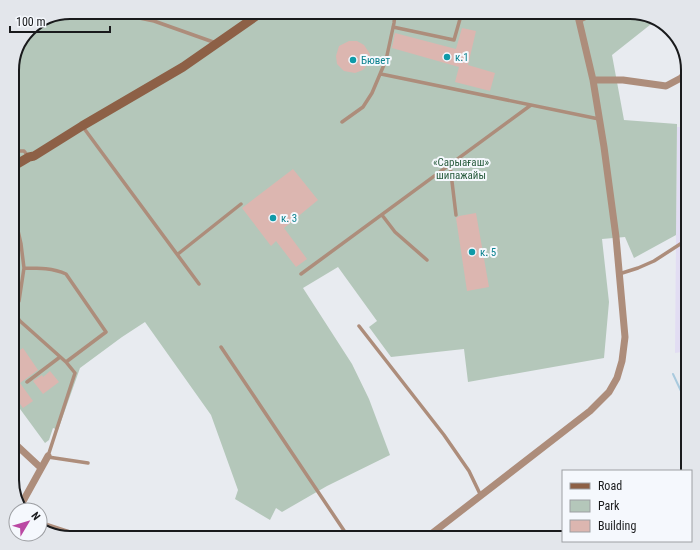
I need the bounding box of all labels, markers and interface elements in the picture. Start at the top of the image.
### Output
scale bar [10,8,110,34]
text: 100 m [16,15,46,29]
place label: к.1 [455,51,469,64]
marker: к.1 [442,52,452,62]
place label: Бювет [361,54,390,67]
marker: Бювет [348,55,358,65]
park label: «Сарыағаш» шипажайы [433,156,489,182]
place label: к. 3 [281,212,297,225]
marker: к. 3 [268,213,278,223]
place label: к. 5 [480,246,496,259]
marker: к. 5 [467,247,477,257]
legend [562,470,692,542]
text: Road [598,479,622,493]
text: Park [598,499,620,513]
north arrow [8,502,48,542]
text: N [28,509,43,523]
text: Building [598,519,636,533]

